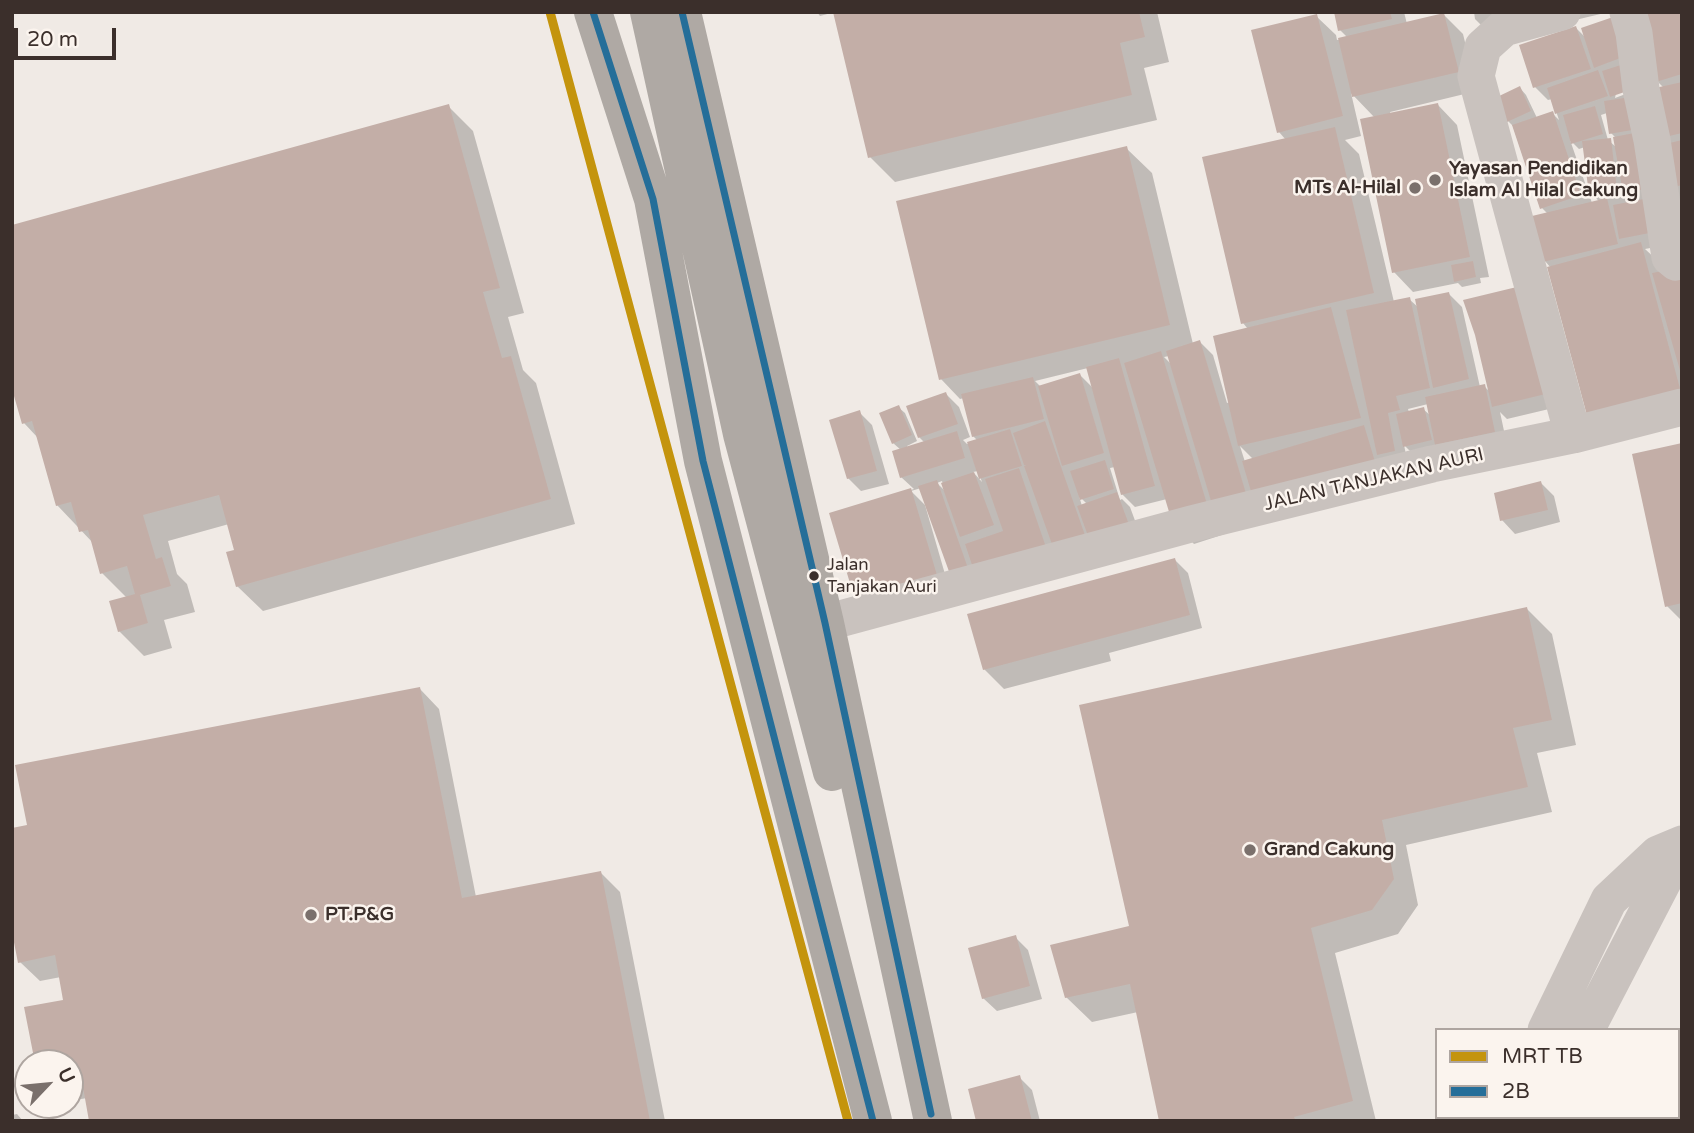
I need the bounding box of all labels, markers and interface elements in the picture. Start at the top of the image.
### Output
scale bar [18,14,119,58]
text: 20 m [27,27,78,52]
place label: Yayasan Pendidikan Islam Al Hilal Cakung [1449,158,1638,202]
marker: Yayasan Pendidikan Islam Al Hilal Cakung [1427,172,1443,188]
place label: MTs Al-Hilal [1294,177,1401,199]
marker: MTs Al-Hilal [1407,180,1423,196]
street label: JALAN TANJAKAN AURI [1262,444,1486,516]
place label: Jalan Tanjakan Auri [827,556,937,596]
marker: Jalan Tanjakan Auri [807,569,821,583]
place label: Grand Cakung [1264,839,1394,861]
marker: Grand Cakung [1242,842,1258,858]
place label: PT.P&G [325,904,394,926]
marker: PT.P&G [303,907,319,923]
legend [1435,1028,1680,1119]
text: MRT TB [1502,1044,1583,1069]
north arrow [14,1049,84,1119]
text: U [53,1064,79,1087]
text: 2B [1502,1079,1530,1104]

